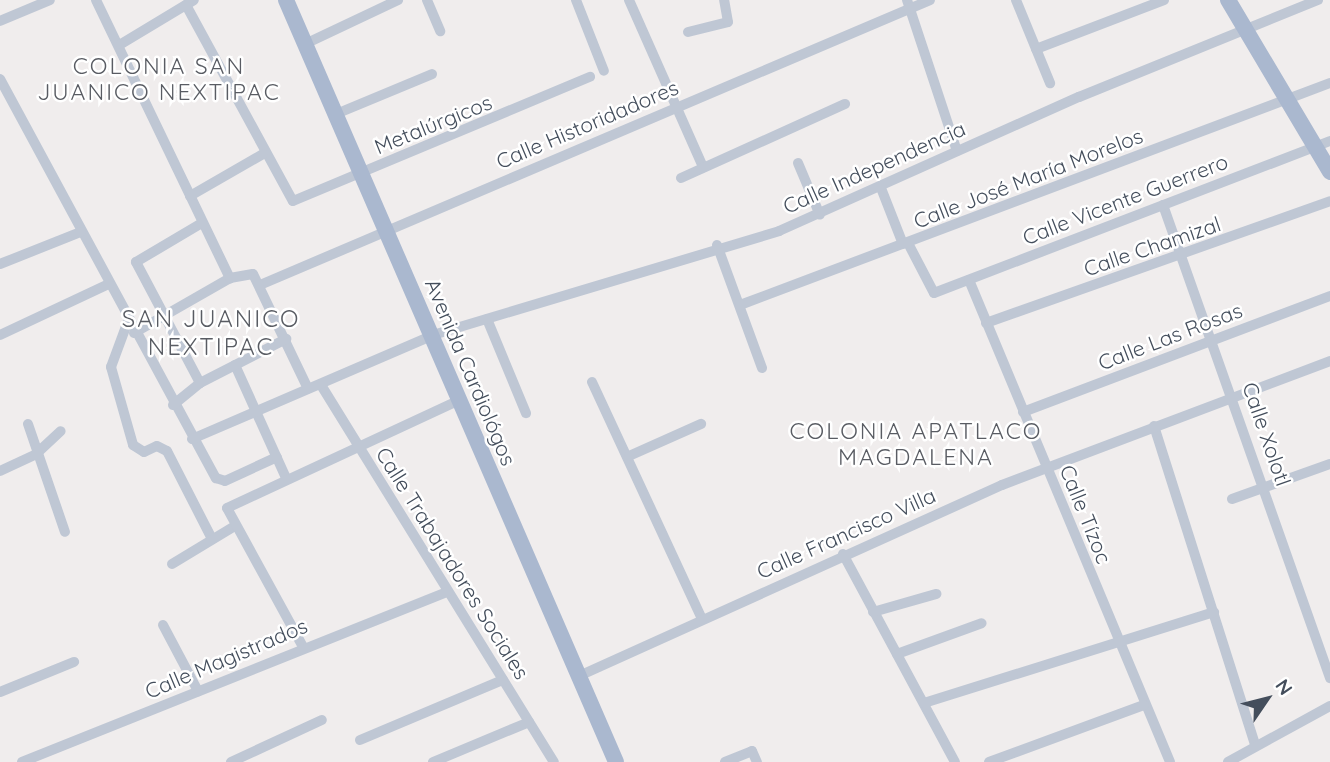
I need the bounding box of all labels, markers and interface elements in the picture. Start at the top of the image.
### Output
district label: COLONIA SAN JUANICO NEXTIPAC [39,52,279,106]
street label: Calle Historidadores [492,74,682,174]
street label: Metalúrgicos [371,89,495,159]
street label: Calle Independencia [779,115,969,219]
street label: Calle José María Morelos [910,123,1146,233]
street label: Calle Vicente Guerrero [1019,148,1231,250]
street label: Calle Chamizal [1080,211,1224,281]
street label: Avenida Cardiológos [420,275,522,469]
street label: Calle Las Rosas [1094,297,1246,375]
district label: SAN JUANICO NEXTIPAC [123,305,299,361]
street label: Calle Xolotl [1238,379,1296,489]
district label: COLONIA APATLACO MAGDALENA [792,417,1040,471]
street label: Calle Trabajadores Sociales [371,442,535,684]
street label: Calle Tízoc [1055,461,1117,567]
street label: Calle Francisco Villa [753,482,939,584]
street label: Calle Magistrados [141,612,311,704]
north arrow [1232,664,1302,734]
text: N [1270,674,1298,700]

